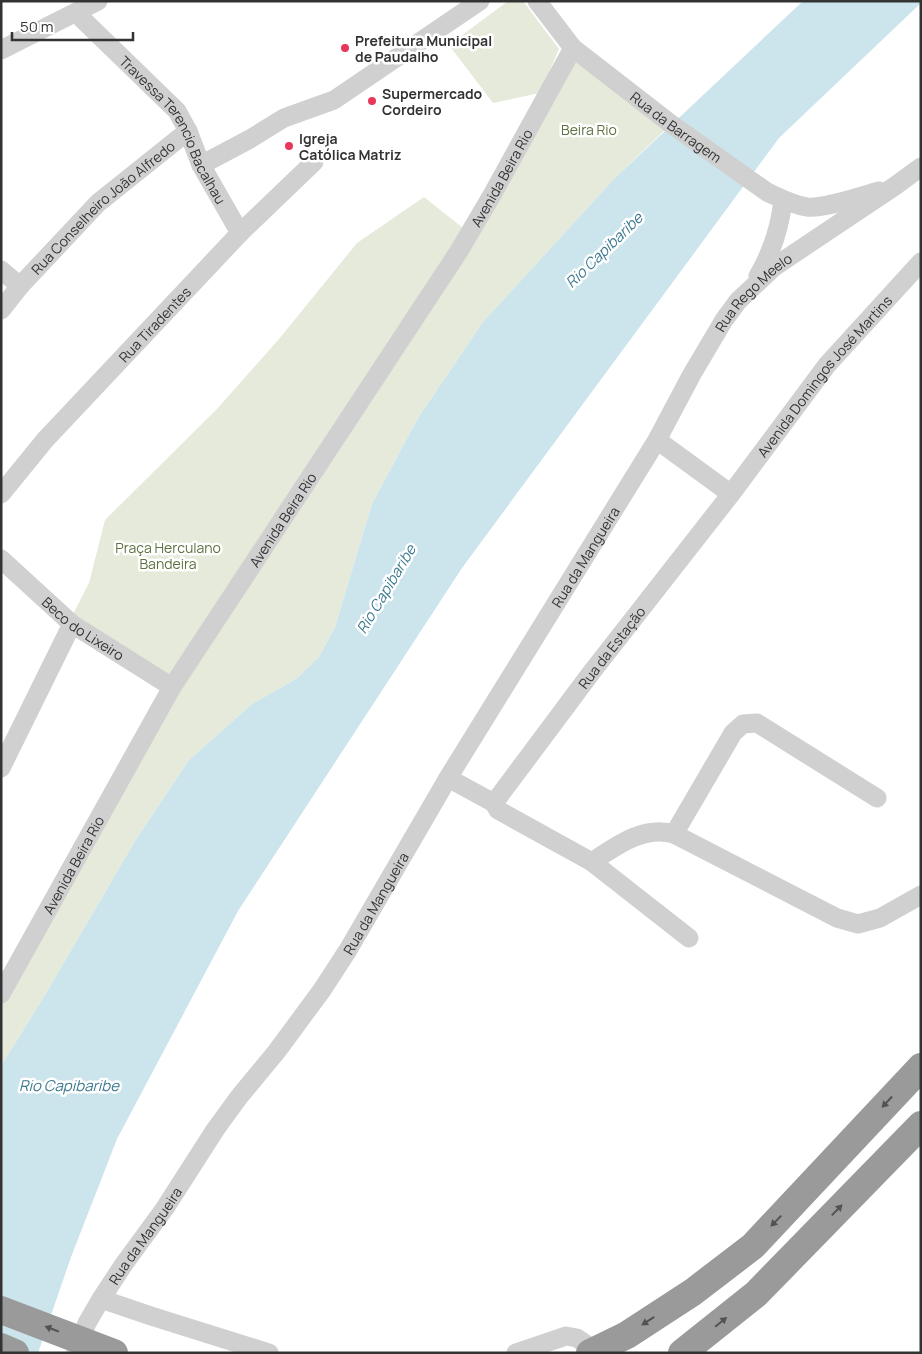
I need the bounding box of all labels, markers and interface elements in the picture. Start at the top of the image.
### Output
scale bar [12,10,134,42]
text: 50 m [20,16,54,37]
place label: Prefeitura Municipal de Paudalho [355,31,492,66]
marker: Prefeitura Municipal de Paudalho [339,42,351,54]
street label: Travessa Terencio Bacalhau [116,51,231,207]
place label: Supermercado Cordeiro [382,84,483,119]
street label: Rua da Barragem [627,87,726,167]
marker: Supermercado Cordeiro [366,95,378,107]
park label: Beira Rio [561,120,617,139]
street label: Avenida Beira Rio [466,125,536,230]
place label: Igreja Católica Matriz [299,129,401,164]
street label: Rua Conselheiro João Alfredo [27,136,178,278]
marker: Igreja Católica Matriz [283,140,295,152]
water label: Rio Capibaribe [561,207,648,292]
street label: Rua Rego Meelo [710,248,795,335]
street label: Rua Tiradentes [114,282,195,366]
street label: Avenida Domingos José Martins [752,291,896,461]
street label: Avenida Beira Rio [244,469,320,570]
street label: Rua da Mangueira [547,503,623,611]
park label: Praça Herculano Bandeira [115,538,221,573]
water label: Rio Capibaribe [351,540,421,637]
street label: Beco do Lixeiro [38,592,128,664]
street label: Rua da Estação [573,602,649,692]
street label: Avenida Beira Rio [38,812,108,917]
street label: Rua da Mangueira [338,849,412,958]
water label: Rio Capibaribe [19,1075,120,1096]
one-way arrow [881,1096,893,1108]
street label: Rua da Mangueira [104,1183,186,1288]
one-way arrow [831,1204,843,1216]
one-way arrow [770,1215,782,1227]
one-way arrow [642,1316,655,1326]
one-way arrow [714,1317,727,1328]
one-way arrow [45,1325,60,1332]

